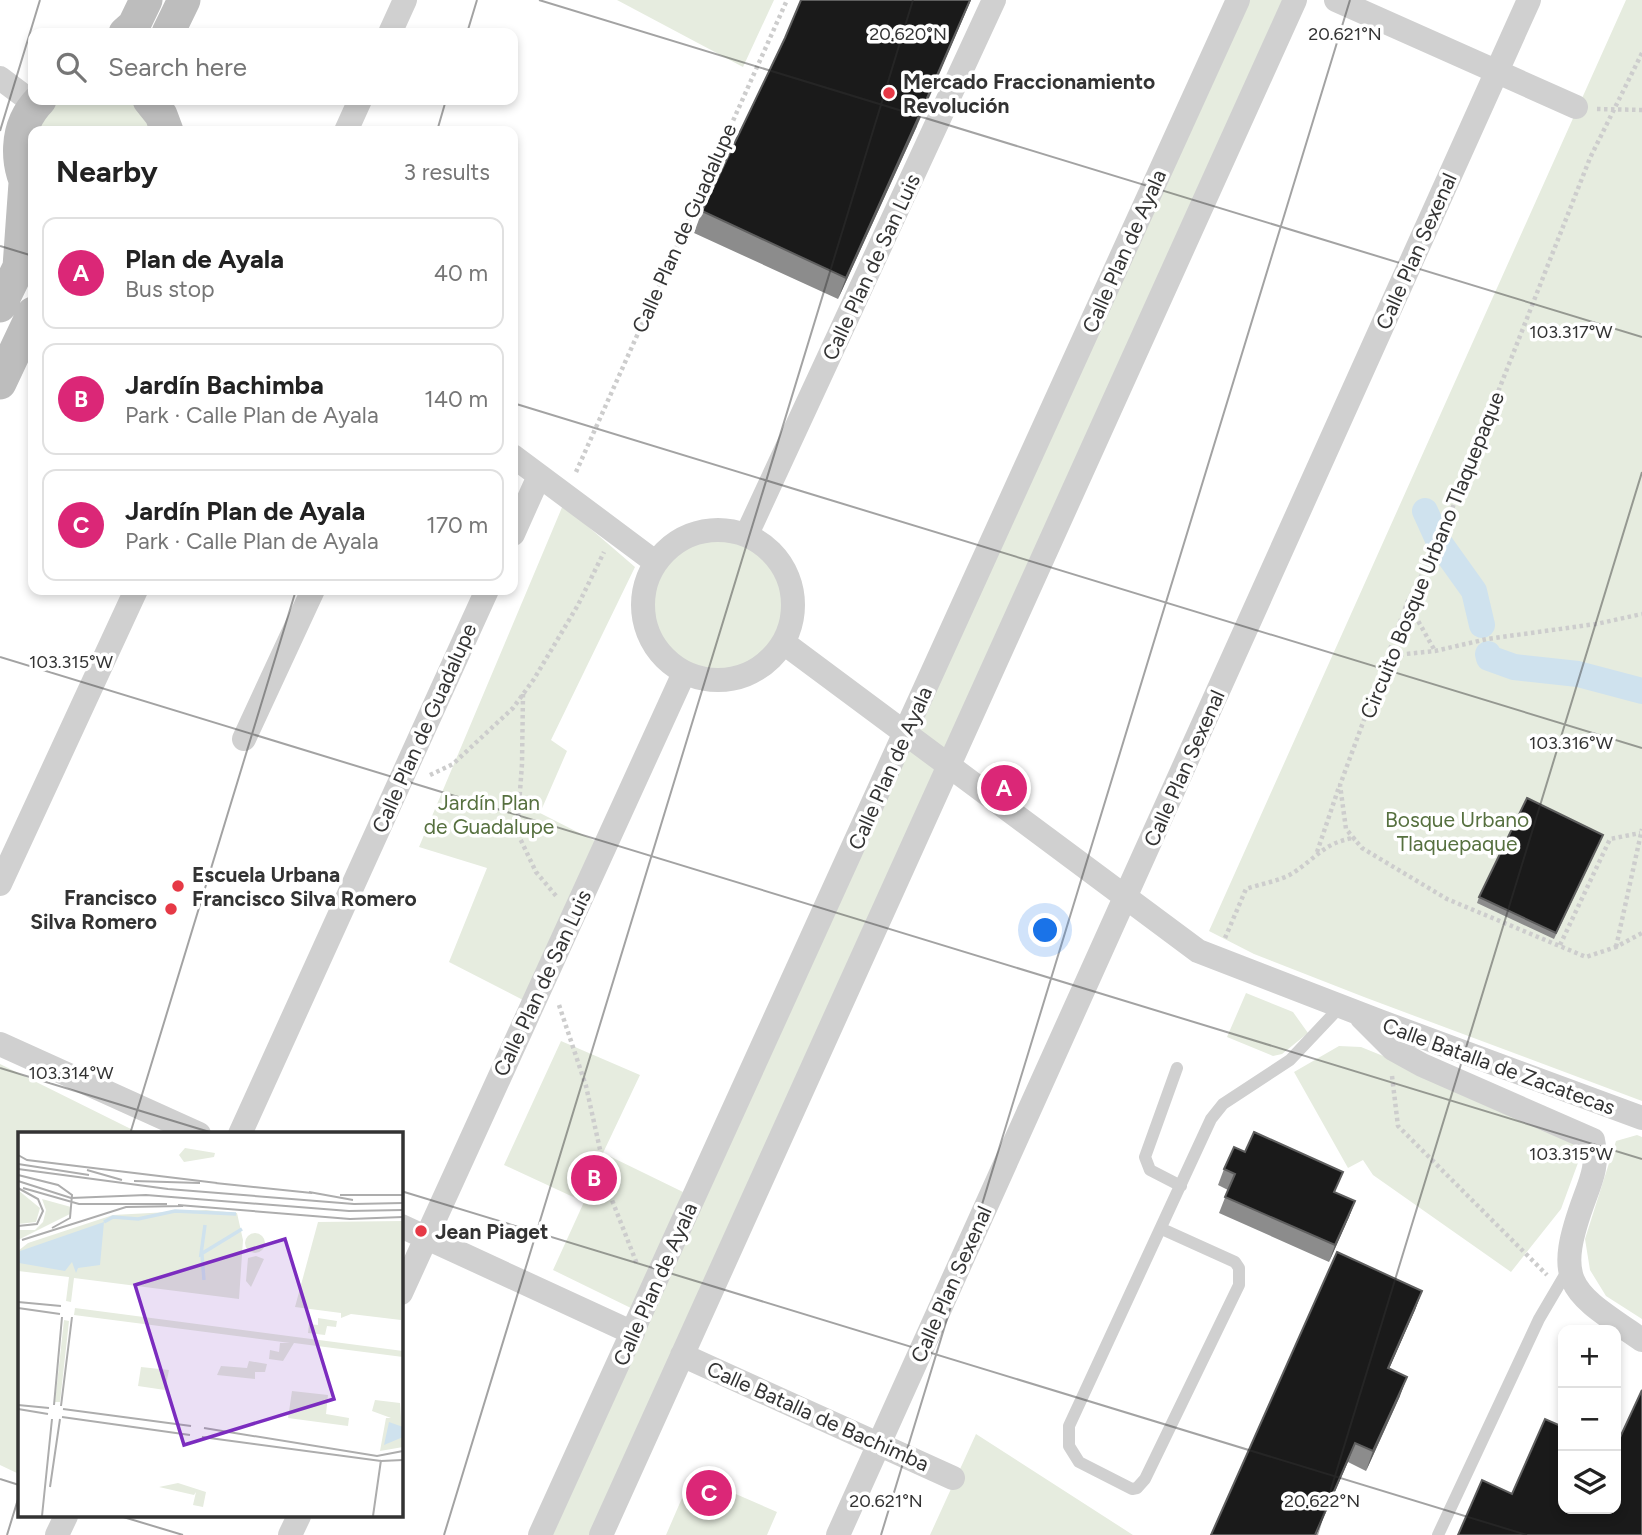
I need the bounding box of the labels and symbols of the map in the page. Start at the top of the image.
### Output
text: 20.620°N [869,23,947,45]
text: 20.621°N [1308,23,1382,45]
place label: Mercado Fraccionamiento Revolución [903,69,1155,118]
marker: Mercado Fraccionamiento Revolución [881,85,897,101]
street label: Calle Plan de Guadalupe [626,119,742,337]
street label: Calle Plan de Ayala [1077,166,1171,336]
street label: Calle Plan Sexenal [1370,169,1462,333]
street label: Calle Plan de San Luis [817,170,925,364]
text: 103.317°W [1529,321,1613,343]
street label: Circuito Bosque Urbano Tlaquepaque [1355,388,1509,722]
street label: Calle Plan de Guadalupe [366,619,482,837]
text: 103.315°W [29,651,114,673]
street label: Calle Plan de Ayala [843,683,937,853]
street label: Calle Plan Sexenal [1138,686,1230,850]
text: 103.316°W [1529,732,1614,754]
pin: A [981,762,1027,814]
park label: Jardín Plan de Guadalupe [424,790,554,839]
park label: Bosque Urbano Tlaquepaque [1385,807,1529,856]
place label: Escuela Urbana Francisco Silva Romero [192,862,417,911]
marker: Escuela Urbana Francisco Silva Romero [170,878,186,894]
place label: Francisco Silva Romero [30,885,157,934]
street label: Calle Plan de San Luis [488,886,596,1080]
marker: Francisco Silva Romero [163,901,179,917]
your location [1028,913,1062,947]
street label: Calle Batalla de Zacatecas [1379,1012,1619,1120]
text: 103.314°W [29,1062,114,1084]
inset map [18,1132,402,1518]
text: 103.315°W [1529,1143,1614,1165]
pin: B [571,1152,617,1204]
street label: Calle Plan de Ayala [608,1199,702,1369]
street label: Calle Plan Sexenal [905,1202,997,1366]
place label: Jean Piaget [435,1219,548,1244]
marker: Jean Piaget [413,1223,429,1239]
street label: Calle Batalla de Bachimba [703,1356,933,1476]
pin: C [686,1467,732,1519]
text: 20.621°N [849,1490,923,1512]
text: 20.622°N [1284,1490,1360,1512]

